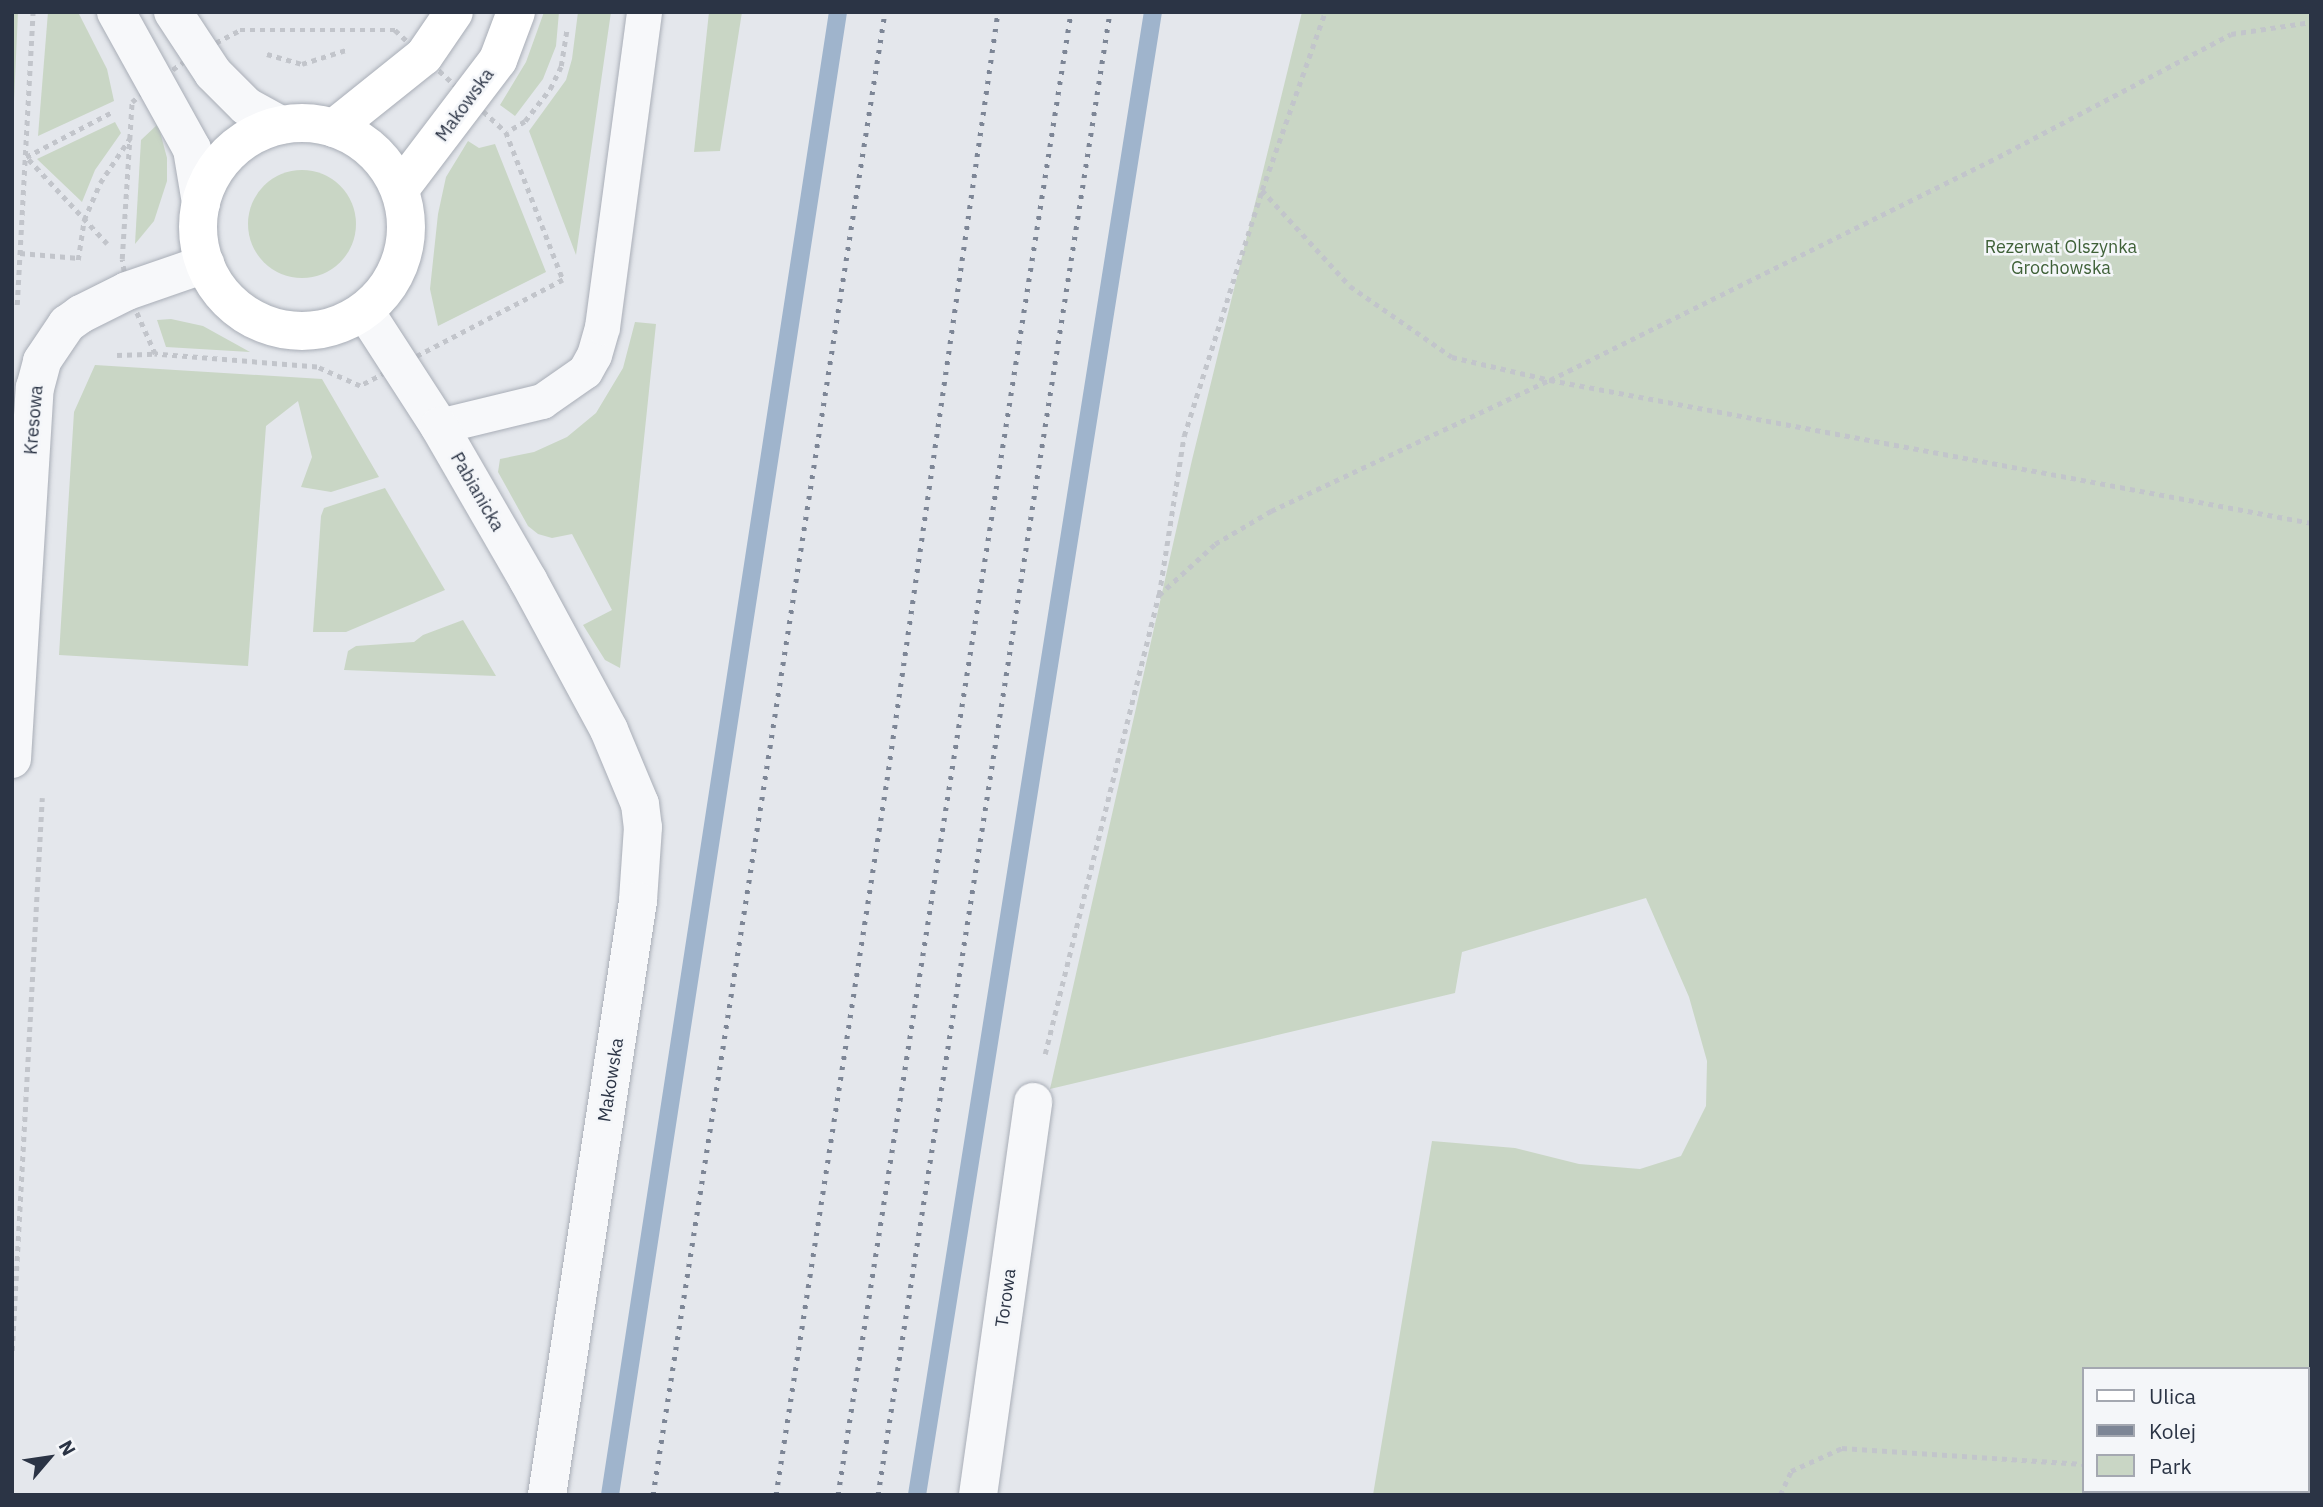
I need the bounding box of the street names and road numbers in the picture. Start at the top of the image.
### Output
street label: Makowska [431,64,499,146]
street label: Kresowa [20,384,48,456]
street label: Pabianicka [446,449,508,535]
street label: Makowska [594,1036,628,1124]
street label: Torowa [991,1267,1021,1329]

